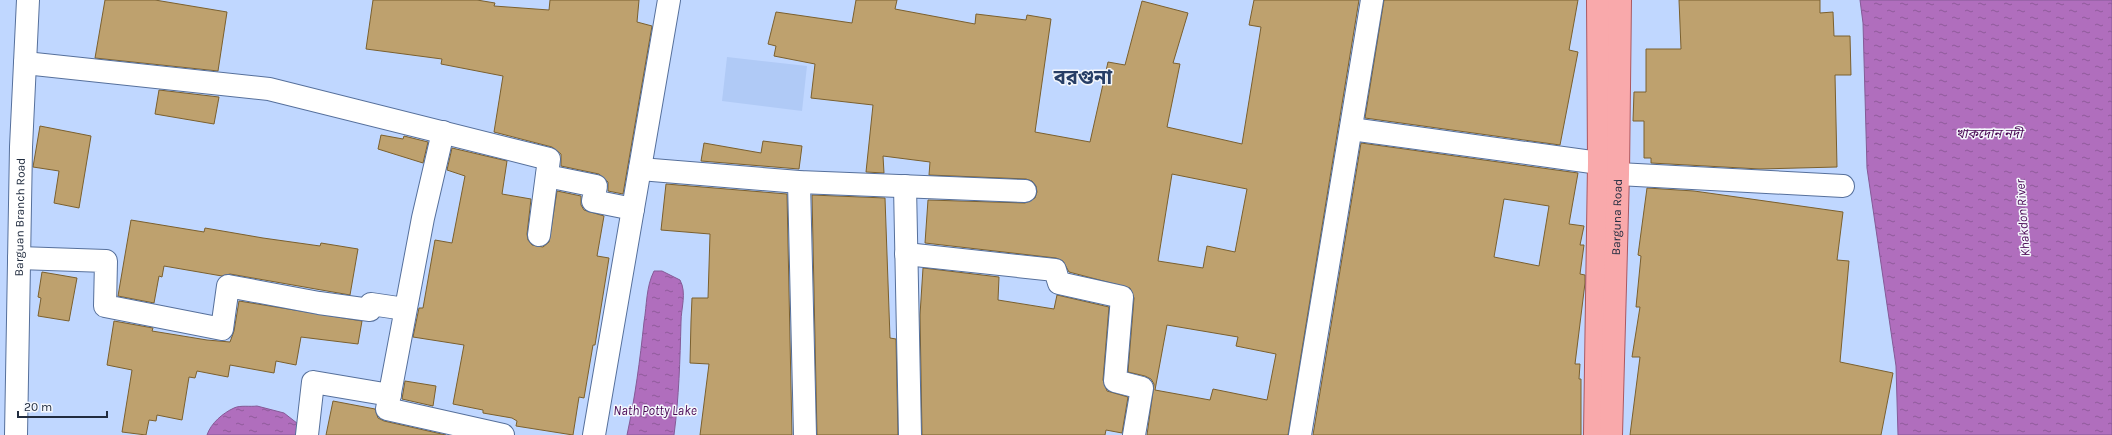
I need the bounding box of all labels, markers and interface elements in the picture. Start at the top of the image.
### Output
district label: বরগুনা [1053,66,1113,89]
water label: খাকদোন নদী [1956,126,2025,141]
street label: Barguan Branch Road [12,158,28,276]
water label: Khakdon River [2012,178,2033,257]
street label: Barguna Road [1609,179,1625,256]
scale bar [18,393,107,419]
text: 20 m [24,400,52,414]
water label: Nath Potty Lake [613,403,697,418]

